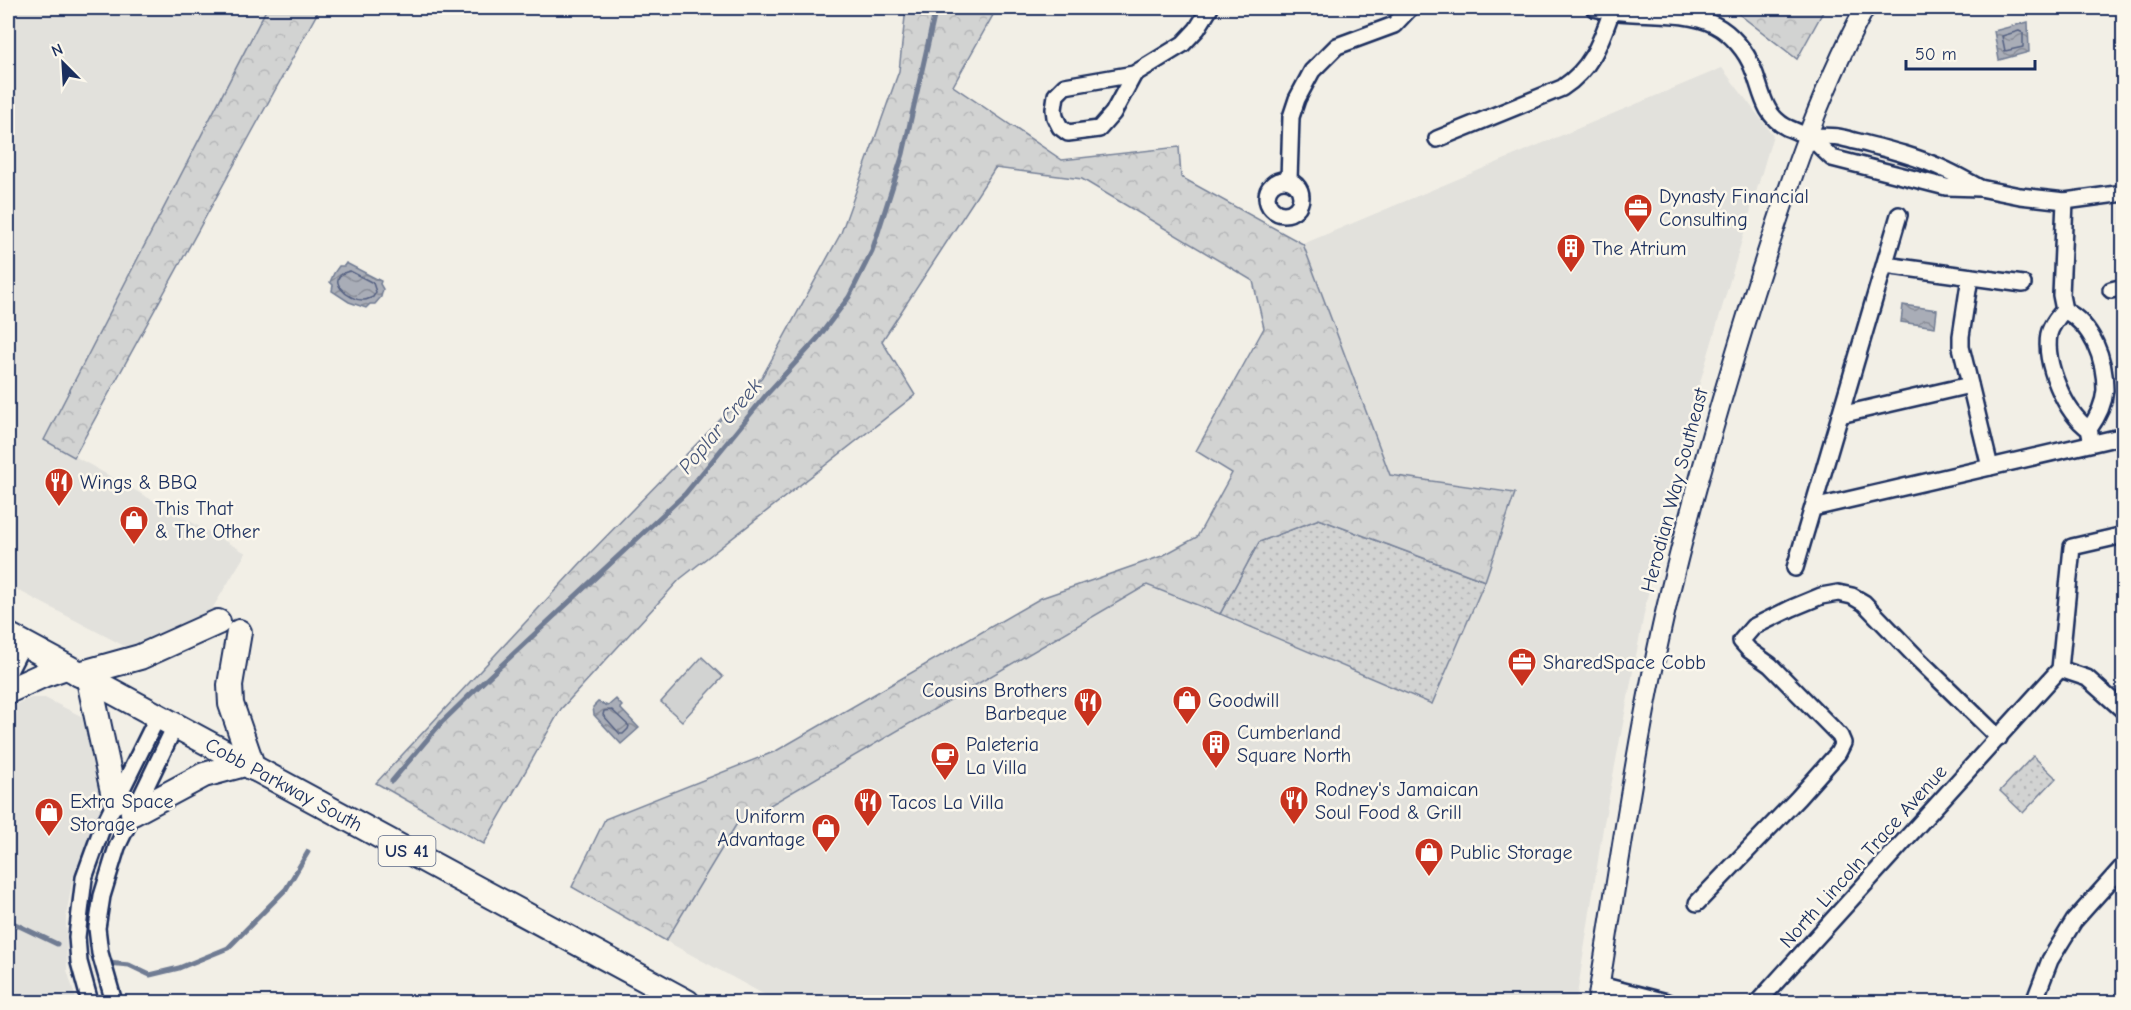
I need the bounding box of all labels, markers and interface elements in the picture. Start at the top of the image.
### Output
north arrow [33,33,93,93]
scale bar [1906,33,2035,71]
text: N [49,40,66,61]
text: 50 m [1915,44,1957,65]
place label: Dynasty Financial Consulting [1659,185,1809,231]
office icon: Dynasty Financial Consulting [1622,192,1654,234]
building icon: The Atrium [1555,232,1587,274]
place label: The Atrium [1592,237,1686,260]
water label: Poplar Creek [673,373,767,478]
street label: Herodian Way Southeast [1636,384,1713,595]
restaurant icon: Wings & BBQ [43,466,75,508]
place label: Wings & BBQ [80,471,197,494]
place label: This That & The Other [155,497,260,543]
shop icon: This That & The Other [118,504,150,546]
office icon: SharedSpace Cobb [1506,646,1538,688]
place label: SharedSpace Cobb [1543,651,1706,674]
place label: Cousins Brothers Barbeque [922,679,1067,725]
shop icon: Goodwill [1171,684,1203,726]
restaurant icon: Cousins Brothers Barbeque [1072,686,1104,728]
place label: Goodwill [1208,689,1279,712]
place label: Cumberland Square North [1237,721,1351,767]
building icon: Cumberland Square North [1200,728,1232,770]
street label: Cobb Parkway South [201,733,367,837]
place label: Paleteria La Villa [966,733,1039,779]
cafe icon: Paleteria La Villa [929,740,961,782]
street label: North Lincoln Trace Avenue [1775,760,1952,953]
place label: Rodney's Jamaican Soul Food & Grill [1315,778,1479,824]
restaurant icon: Rodney's Jamaican Soul Food & Grill [1278,784,1310,826]
restaurant icon: Tacos La Villa [852,786,884,828]
place label: Extra Space Storage [70,790,173,836]
place label: Tacos La Villa [889,791,1004,814]
shop icon: Extra Space Storage [33,796,65,838]
place label: Uniform Advantage [717,805,805,851]
shop icon: Uniform Advantage [810,812,842,854]
road number: US 41 [378,836,436,866]
shop icon: Public Storage [1413,836,1445,878]
place label: Public Storage [1450,841,1573,864]

